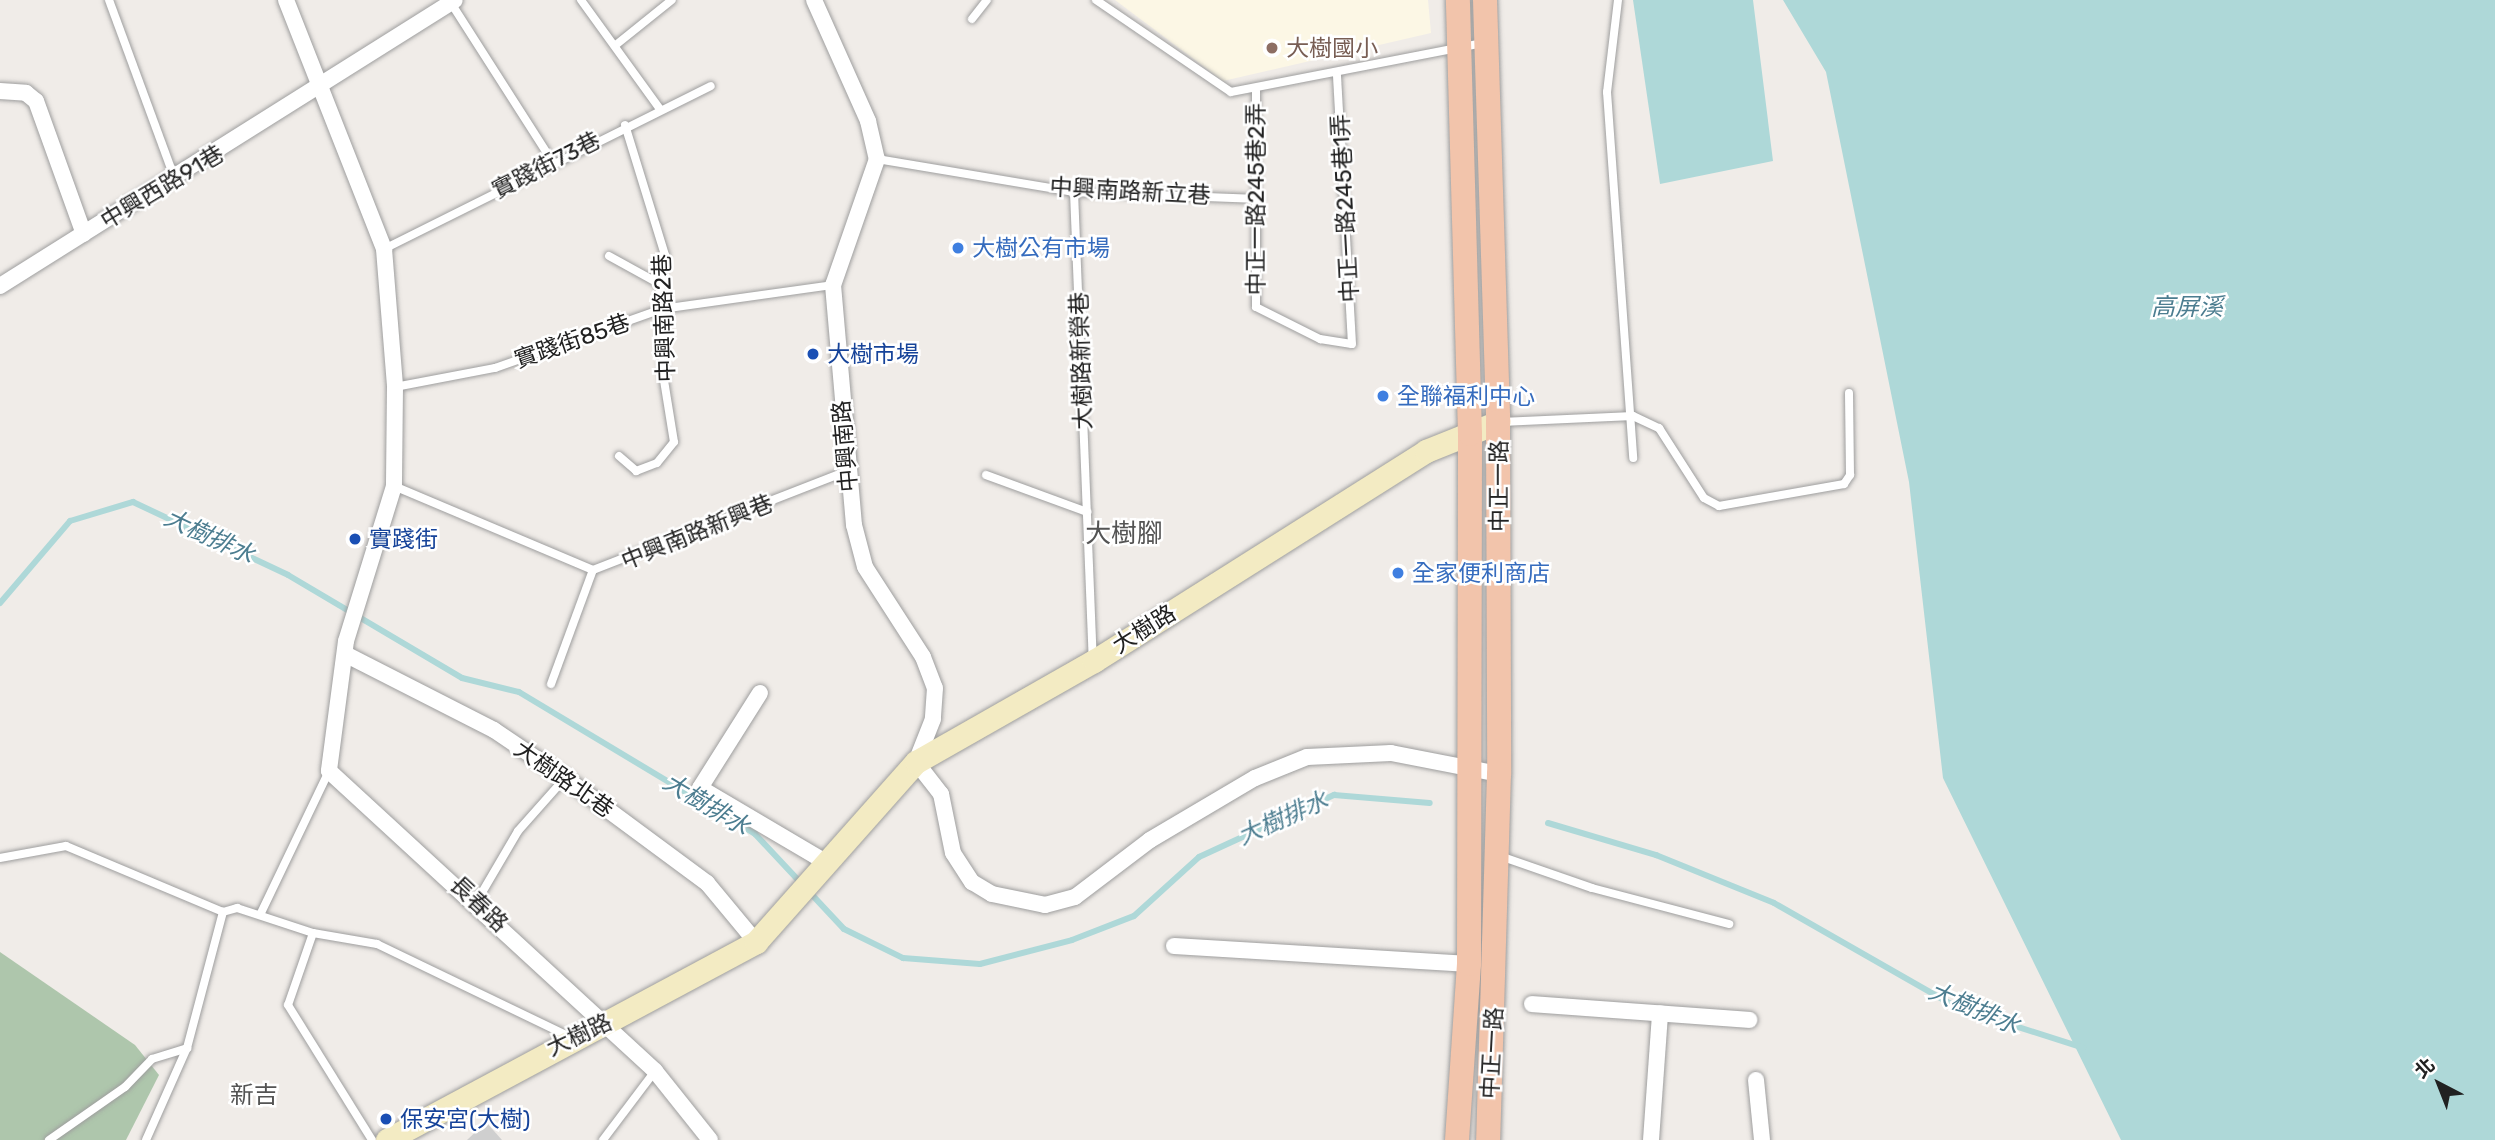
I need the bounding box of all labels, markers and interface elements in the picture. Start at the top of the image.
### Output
place label: 大樹國小 [1286,34,1378,62]
marker: 大樹國小 [1264,40,1280,56]
street label: 中正一路245巷2弄 [1242,103,1270,295]
street label: 中正一路245巷1弄 [1326,113,1364,303]
street label: 實踐街73巷 [487,126,605,204]
street label: 中興西路91巷 [96,140,228,234]
street label: 中興南路新立巷 [1049,173,1211,209]
place label: 大樹公有市場 [972,234,1110,262]
marker: 大樹公有市場 [950,240,966,256]
street label: 中興南路2巷 [648,253,680,383]
street label: 大樹路新榮巷 [1065,292,1097,430]
water label: 高屏溪 [2151,294,2223,322]
street label: 實踐街85巷 [511,308,633,374]
place label: 大樹市場 [827,340,919,368]
marker: 大樹市場 [805,346,821,362]
place label: 全聯福利中心 [1397,382,1535,410]
marker: 全聯福利中心 [1375,388,1391,404]
street label: 中興南路 [827,399,863,493]
street label: 中正一路 [1485,440,1513,532]
street label: 中興南路新興巷 [617,489,777,575]
water label: 大樹排水 [159,504,259,570]
district label: 大樹腳 [1085,518,1163,550]
place label: 實踐街 [369,525,438,553]
marker: 實踐街 [347,531,363,547]
place label: 全家便利商店 [1412,559,1550,587]
marker: 全家便利商店 [1390,565,1406,581]
street label: 大樹路 [1107,599,1181,659]
street label: 大樹路北巷 [509,735,619,823]
water label: 大樹排水 [657,768,755,842]
water label: 大樹排水 [1233,786,1333,852]
street label: 長春路 [444,870,514,938]
water label: 大樹排水 [1924,977,2024,1041]
street label: 中正一路 [1476,1006,1508,1100]
street label: 大樹路 [542,1008,616,1062]
north arrow [2404,1049,2474,1119]
text: 北 [2410,1053,2439,1083]
district label: 新吉 [230,1082,278,1110]
place label: 保安宮(大樹) [400,1105,531,1133]
marker: 保安宮(大樹) [378,1111,394,1127]

